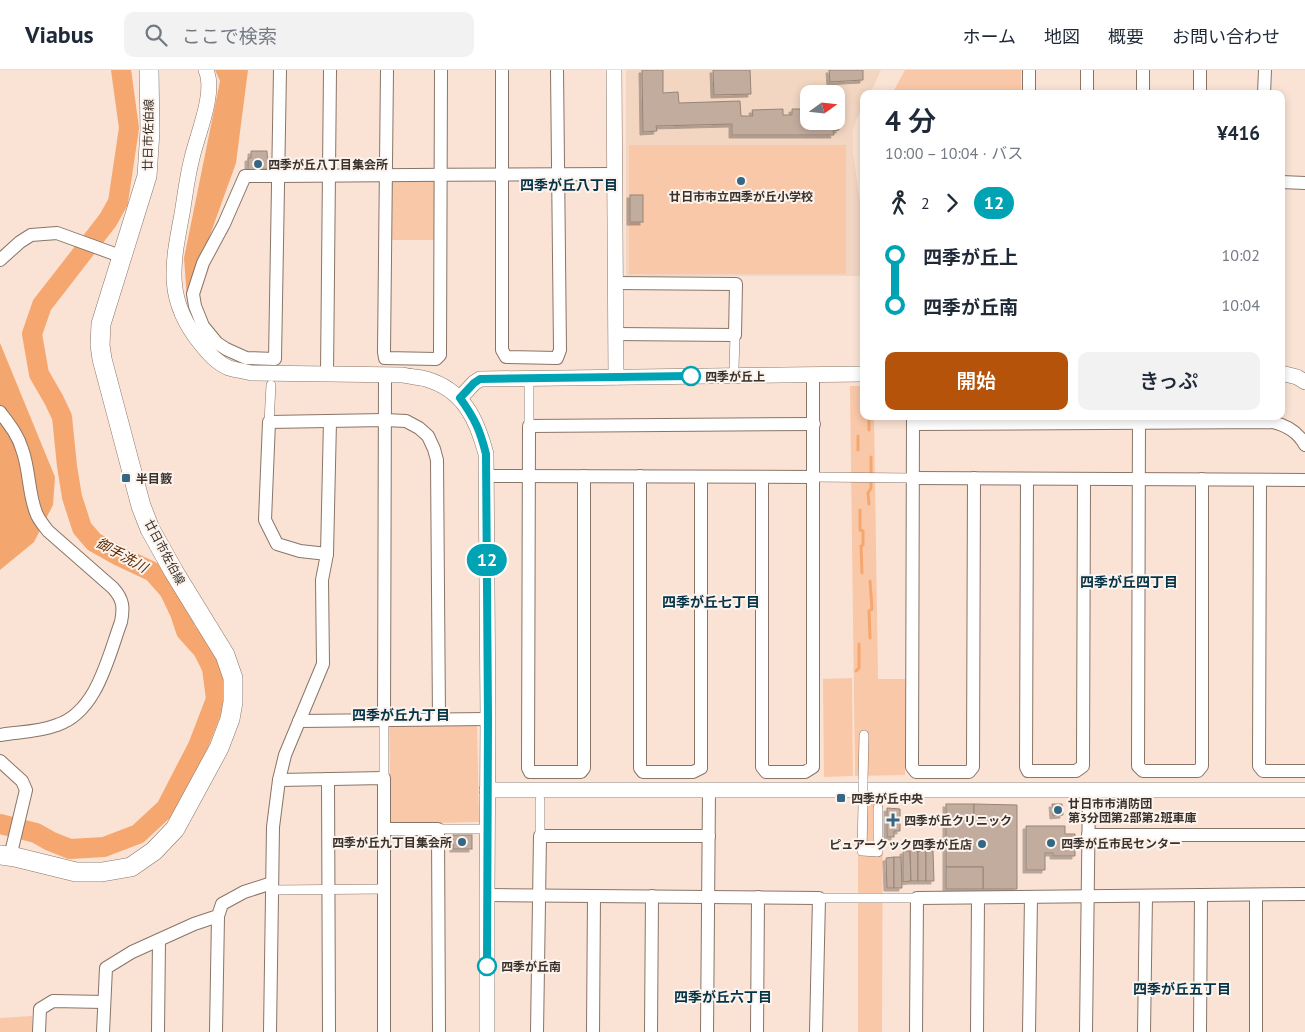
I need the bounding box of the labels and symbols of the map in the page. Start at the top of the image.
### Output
north arrow [800,85,845,130]
street label: 廿日市佐伯線 [140,99,156,171]
place label: 四季が丘八丁目集会所 [268,157,388,172]
marker: 四季が丘八丁目集会所 [252,158,264,170]
marker: 廿日市市立四季が丘小学校 [735,175,747,187]
district label: 四季が丘八丁目 [520,176,618,194]
place label: 廿日市市立四季が丘小学校 [669,189,813,204]
marker: 四季が丘上 [681,366,701,386]
place label: 四季が丘上 [705,369,765,384]
place label: 半目籔 [136,471,172,486]
marker: 半目籔 [120,472,132,484]
street label: 廿日市佐伯線 [141,517,189,587]
water label: 御手洗川 [93,534,153,577]
line badge: 12 [464,544,510,576]
district label: 四季が丘四丁目 [1080,573,1178,591]
district label: 四季が丘七丁目 [662,593,760,611]
district label: 四季が丘九丁目 [352,706,450,724]
place label: 四季が丘中央 [851,791,923,806]
marker: 四季が丘中央 [835,792,847,804]
place label: 廿日市市消防団 第3分団第2部第2班車庫 [1068,796,1196,825]
marker: 廿日市市消防団 第3分団第2部第2班車庫 [1052,804,1064,816]
marker: 四季が丘クリニック [886,813,900,827]
place label: 四季が丘クリニック [904,813,1012,828]
place label: 四季が丘九丁目集会所 [332,835,452,850]
marker: 四季が丘九丁目集会所 [456,836,468,848]
place label: 四季が丘市民センター [1061,836,1181,851]
place label: ピュアークック四季が丘店 [829,837,972,852]
marker: 四季が丘市民センター [1045,837,1057,849]
marker: ピュアークック四季が丘店 [976,838,988,850]
marker: 四季が丘南 [477,956,497,976]
place label: 四季が丘南 [501,959,561,974]
district label: 四季が丘五丁目 [1133,980,1231,998]
district label: 四季が丘六丁目 [674,988,772,1006]

